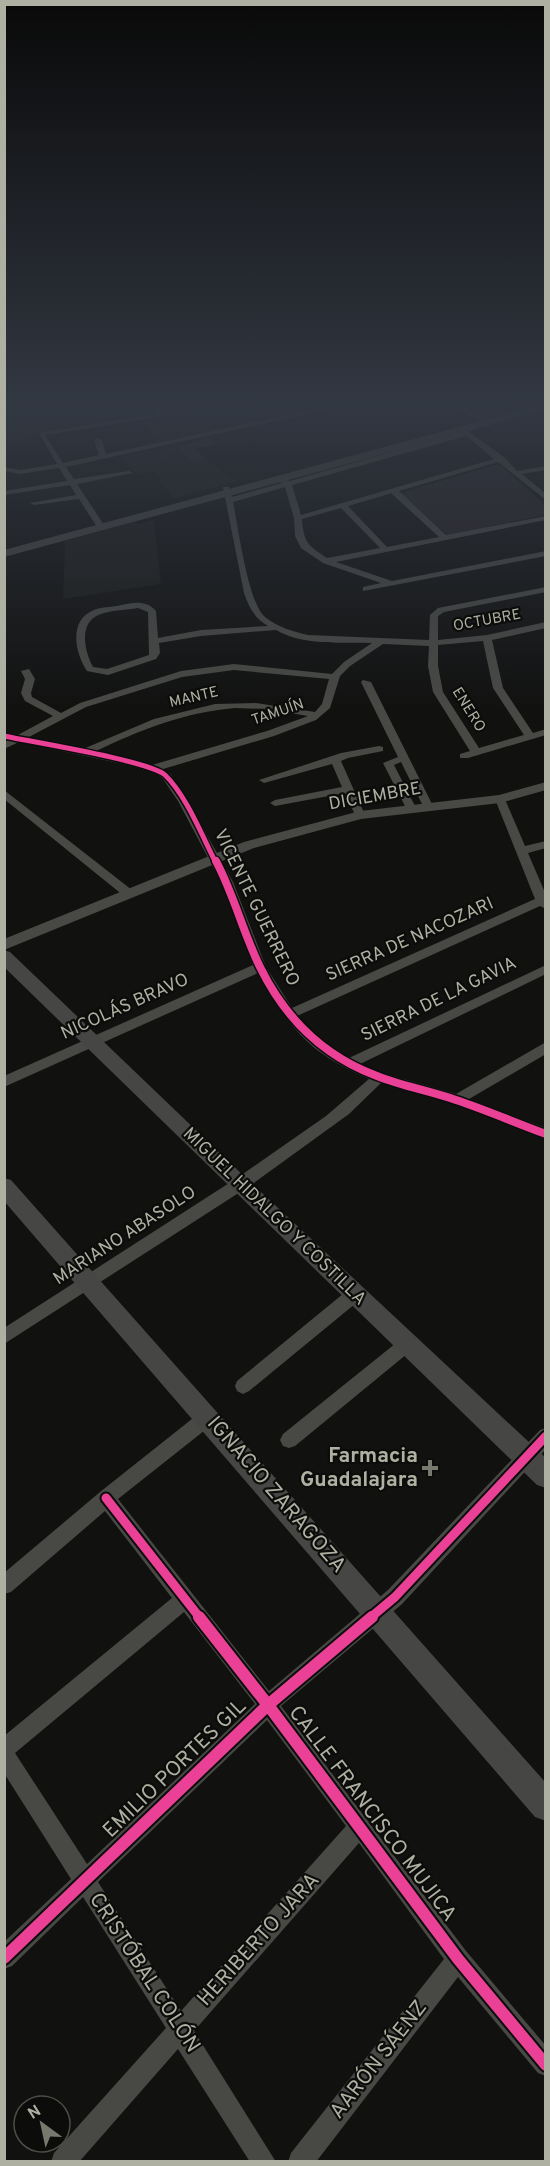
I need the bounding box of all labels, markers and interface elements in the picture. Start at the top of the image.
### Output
street label: OCTUBRE [452,606,522,636]
street label: MANTE [168,683,220,713]
street label: ENERO [447,684,489,736]
street label: TAMUÍN [249,694,307,731]
street label: DICIEMBRE [327,778,423,816]
street label: VICENTE GUERRERO [208,826,304,990]
street label: SIERRA DE NACOZARI [322,893,498,987]
street label: SIERRA DE LA GAVIA [357,952,521,1048]
street label: NICOLÁS BRAVO [57,967,193,1046]
street label: MIGUEL HIDALGO Y COSTILLA [177,1123,371,1311]
street label: MARIANO ABASOLO [49,1181,201,1291]
street label: IGNACIO ZARAGOZA [201,1411,351,1579]
place label: Farmacia Guadalajara [300,1443,418,1494]
marker: Farmacia Guadalajara [423,1461,437,1475]
street label: EMILIO PORTES GIL [98,1693,253,1844]
street label: CALLE FRANCISCO MUJICA [282,1701,462,1927]
street label: HERIBERTO JARA [192,1868,326,2012]
street label: CRISTÓBAL COLÓN [82,1887,207,2058]
street label: AARÓN SÁENZ [323,1995,434,2125]
north arrow [12,2094,72,2154]
text: N [25,2102,45,2125]

